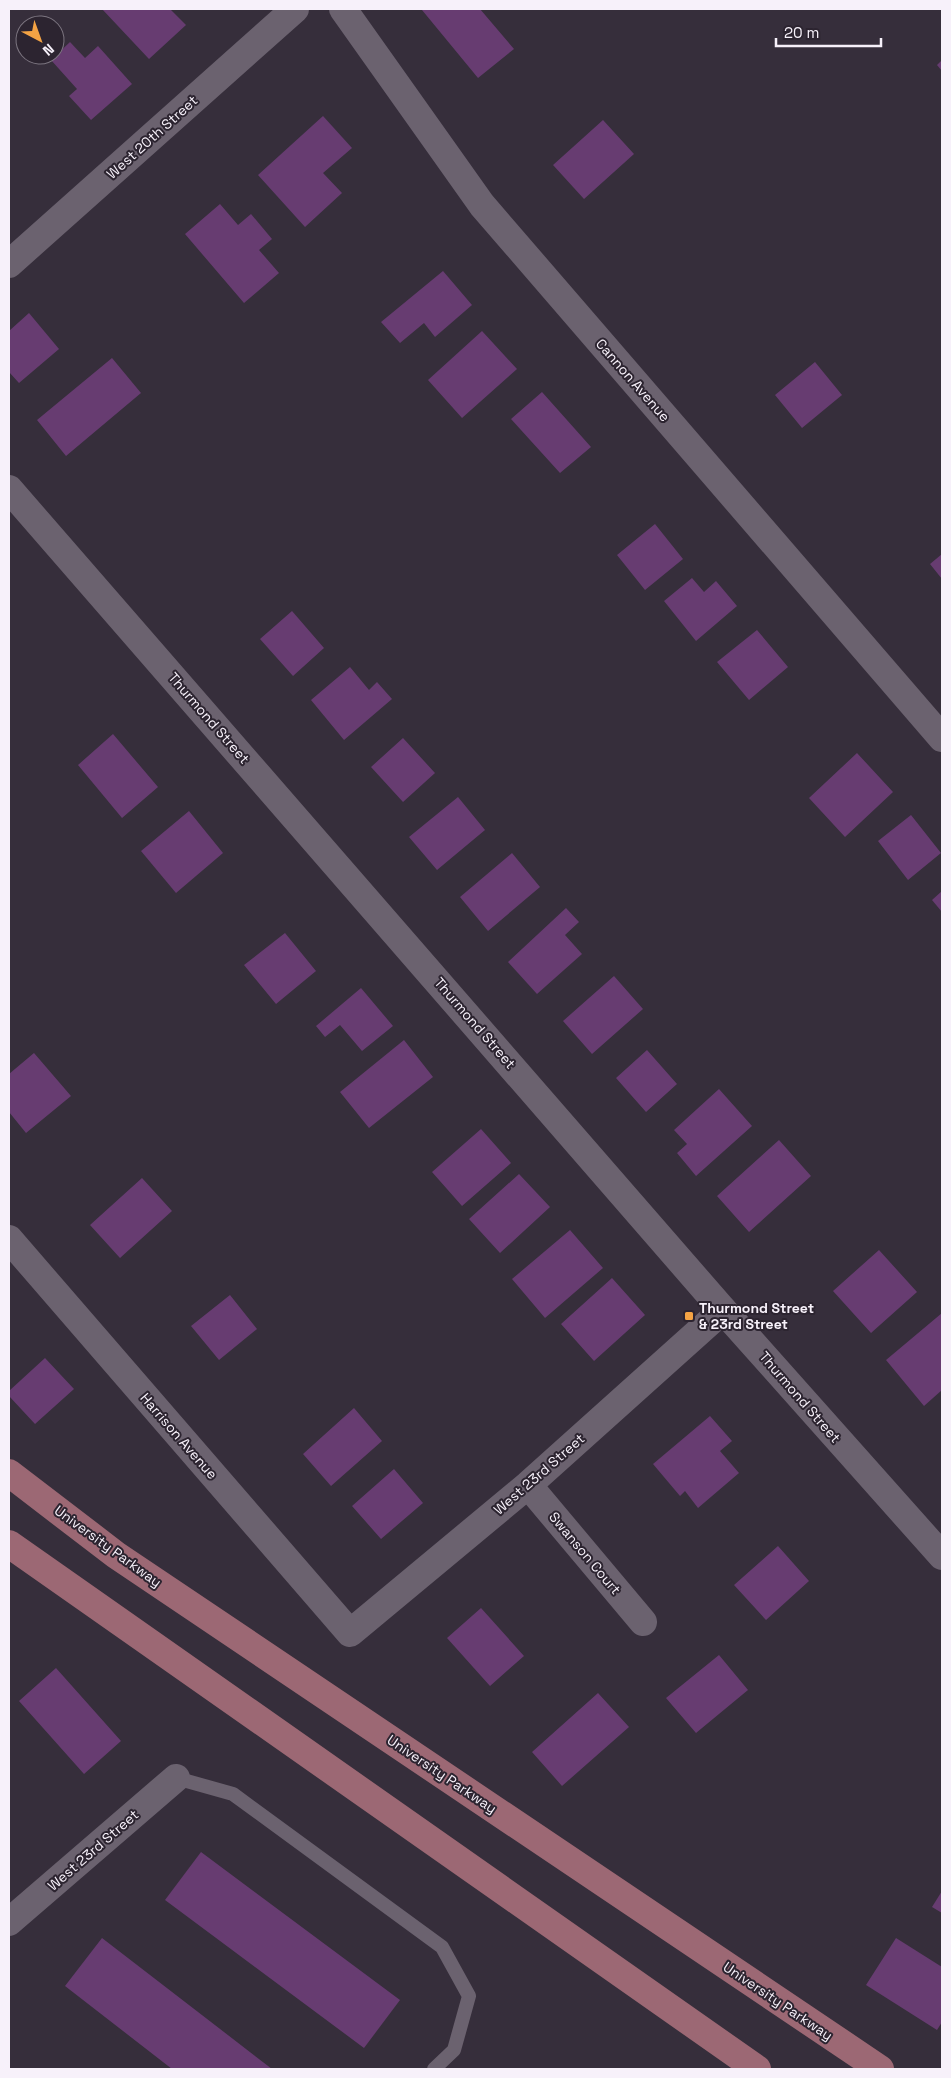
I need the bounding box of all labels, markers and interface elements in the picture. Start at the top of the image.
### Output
north arrow [15,15,65,65]
scale bar [776,15,881,47]
text: 20 m [784,23,819,42]
text: N [39,40,58,60]
street label: West 20th Street [103,91,201,183]
street label: Cannon Avenue [592,335,674,425]
street label: Thurmond Street [164,669,254,767]
street label: Thurmond Street [430,974,520,1072]
place label: Thurmond Street & 23rd Street [699,1299,814,1333]
marker: Thurmond Street & 23rd Street [683,1310,695,1322]
street label: Thurmond Street [755,1348,845,1446]
street label: Harrison Avenue [137,1389,221,1483]
street label: West 23rd Street [490,1430,588,1518]
street label: University Parkway [51,1501,165,1591]
street label: Swanson Court [545,1508,625,1598]
street label: University Parkway [384,1731,500,1817]
street label: West 23rd Street [44,1806,142,1894]
street label: University Parkway [720,1958,836,2044]

